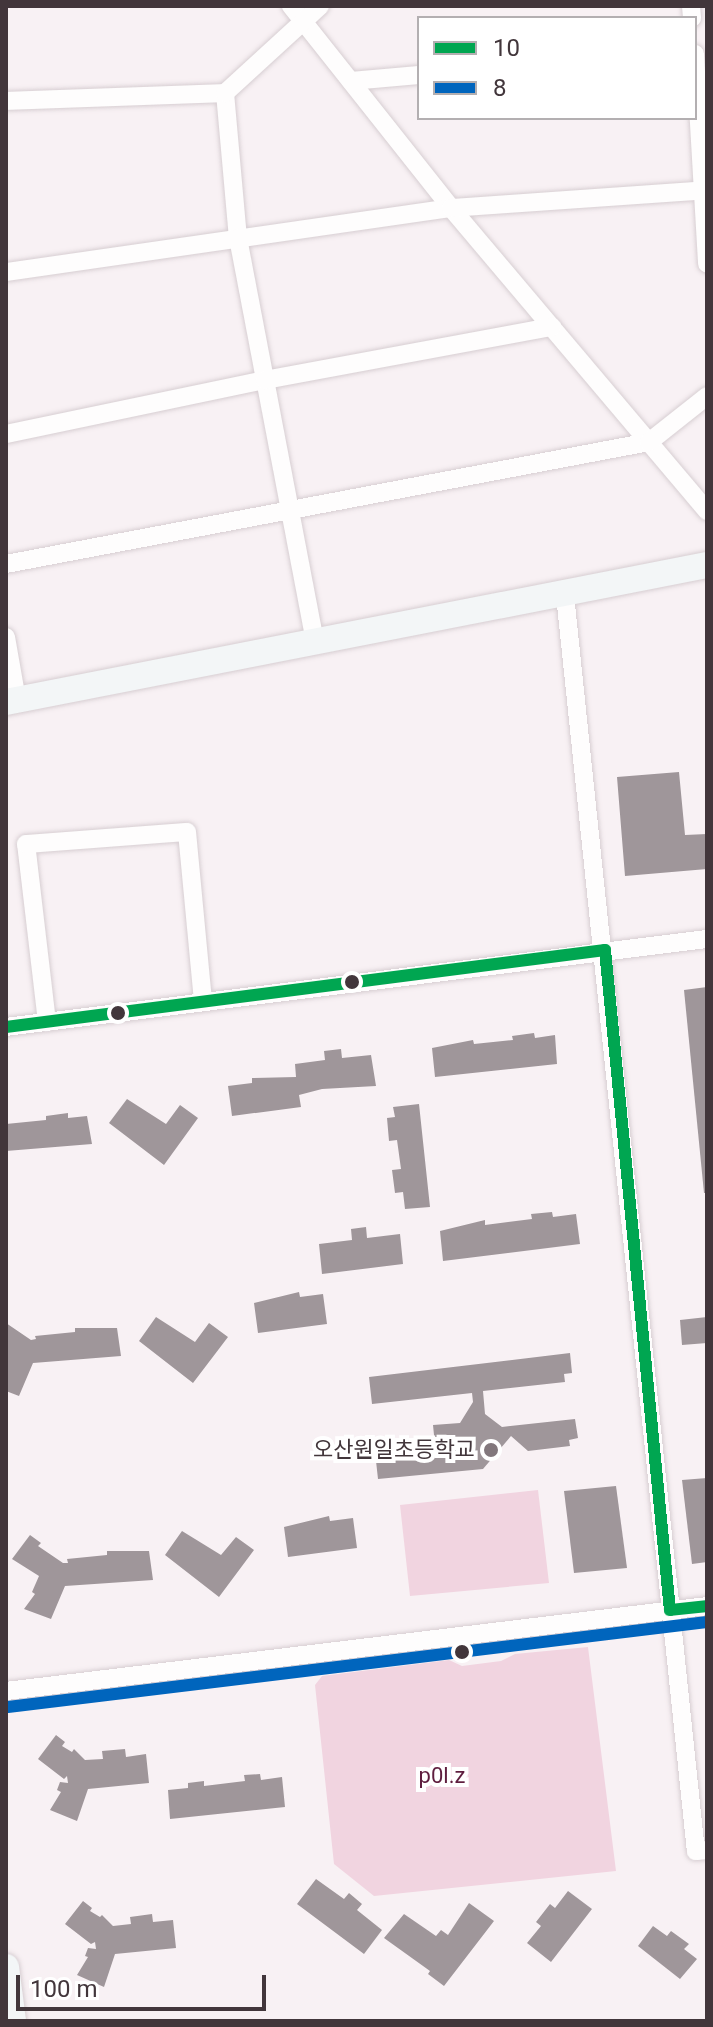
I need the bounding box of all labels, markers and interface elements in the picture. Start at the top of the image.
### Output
legend [417,16,697,120]
text: 10 [493,34,520,62]
text: 8 [493,74,507,102]
unlabelled marker [344,974,360,990]
unlabelled marker [110,1005,126,1021]
place label: 오산원일초등학교 [313,1437,475,1463]
marker: 오산원일초등학교 [482,1441,500,1459]
unlabelled marker [454,1644,470,1660]
park label: p0l.z [419,1763,465,1789]
scale bar [20,1959,270,2009]
text: 100 m [30,1975,97,2003]

